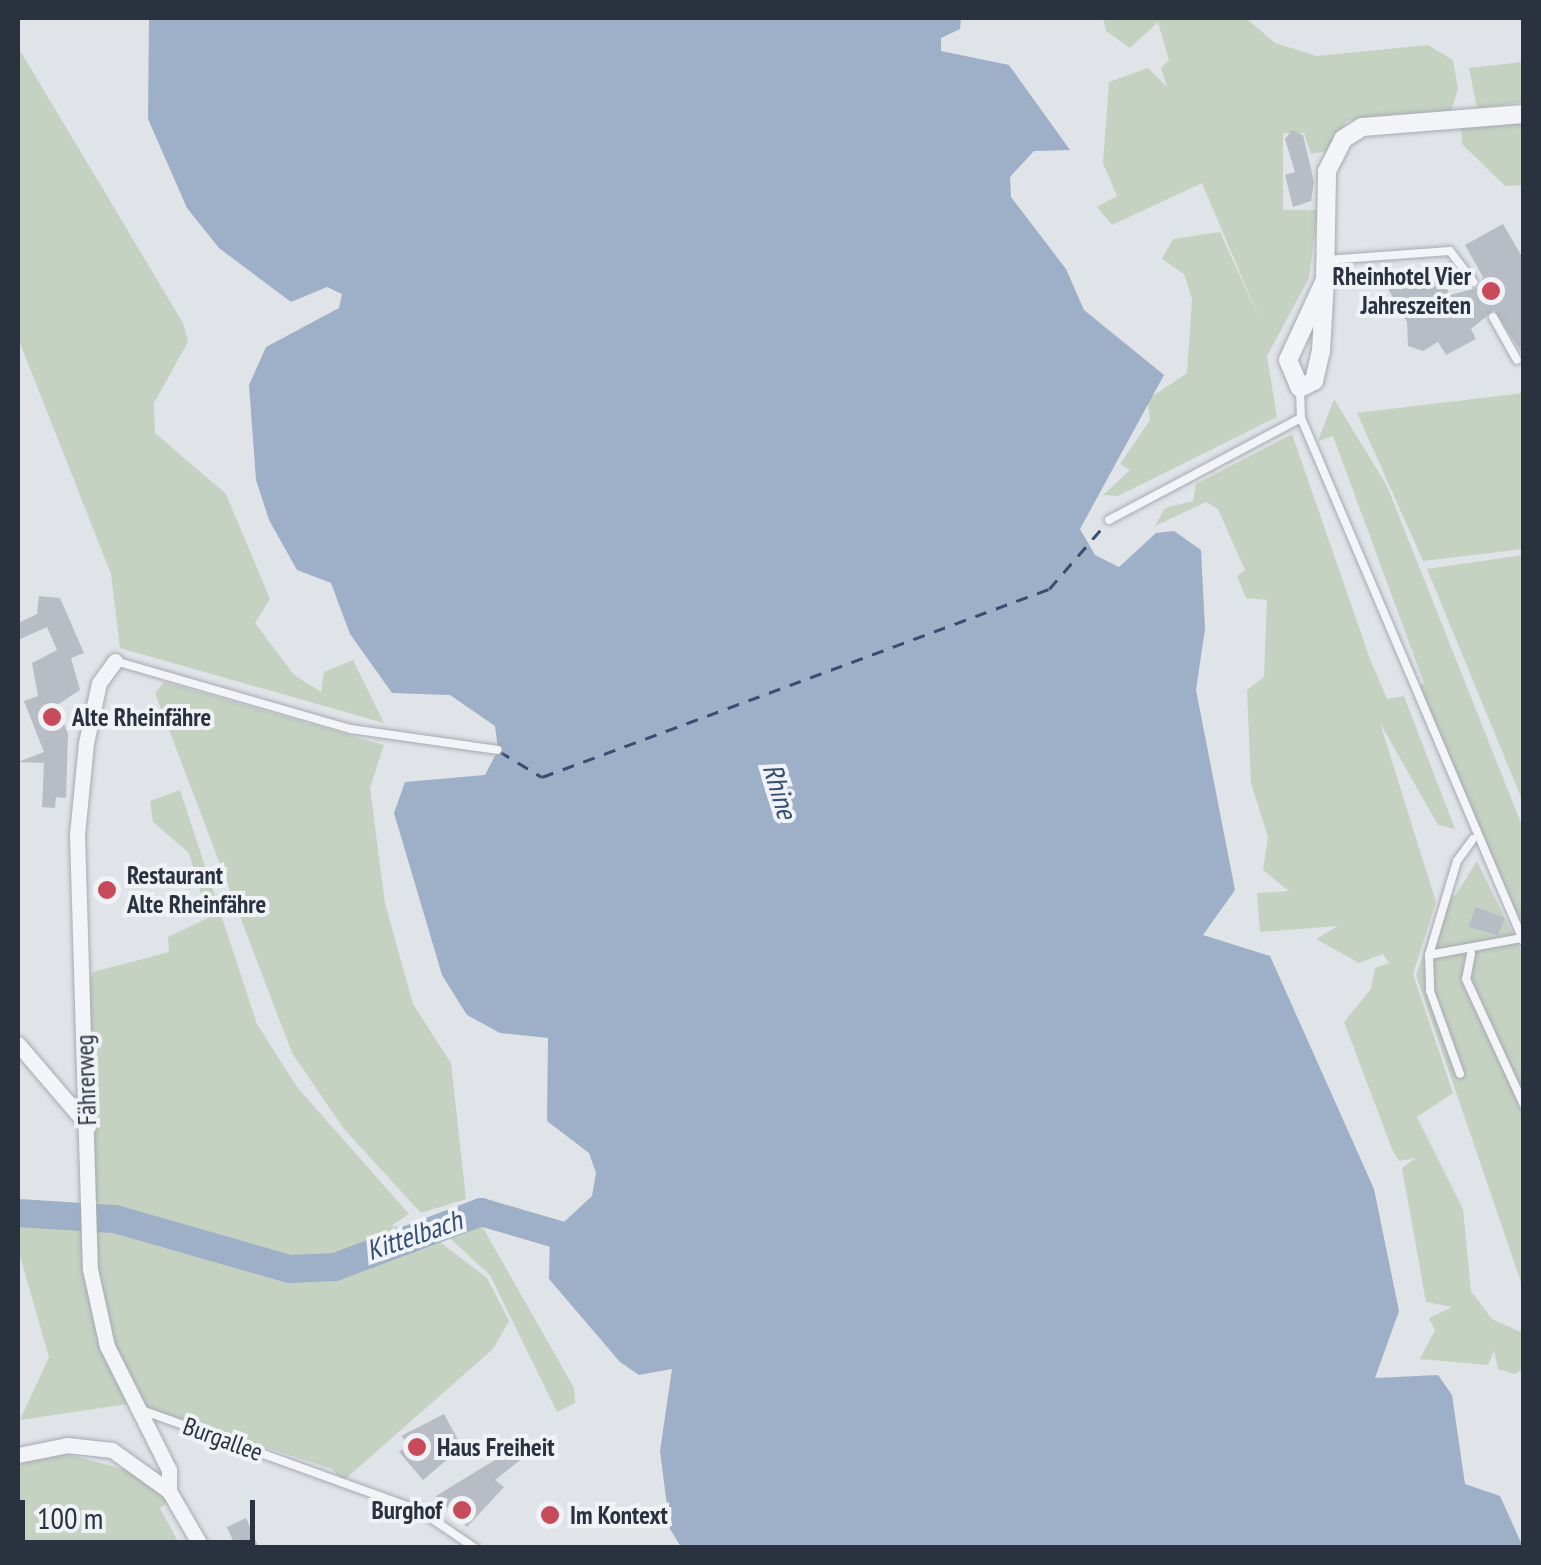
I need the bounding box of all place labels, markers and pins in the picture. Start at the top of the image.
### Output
place label: Rheinhotel Vier Jahreszeiten [1332,262,1471,321]
marker: Rheinhotel Vier Jahreszeiten [1480,280,1502,302]
place label: Alte Rheinfähre [72,702,211,732]
marker: Alte Rheinfähre [41,706,63,728]
place label: Restaurant Alte Rheinfähre [127,861,266,920]
marker: Restaurant Alte Rheinfähre [96,879,118,901]
place label: Haus Freiheit [437,1432,555,1462]
marker: Haus Freiheit [406,1436,428,1458]
place label: Burghof [371,1495,442,1525]
marker: Burghof [451,1499,473,1521]
place label: Im Kontext [570,1500,668,1530]
marker: Im Kontext [539,1504,561,1526]

